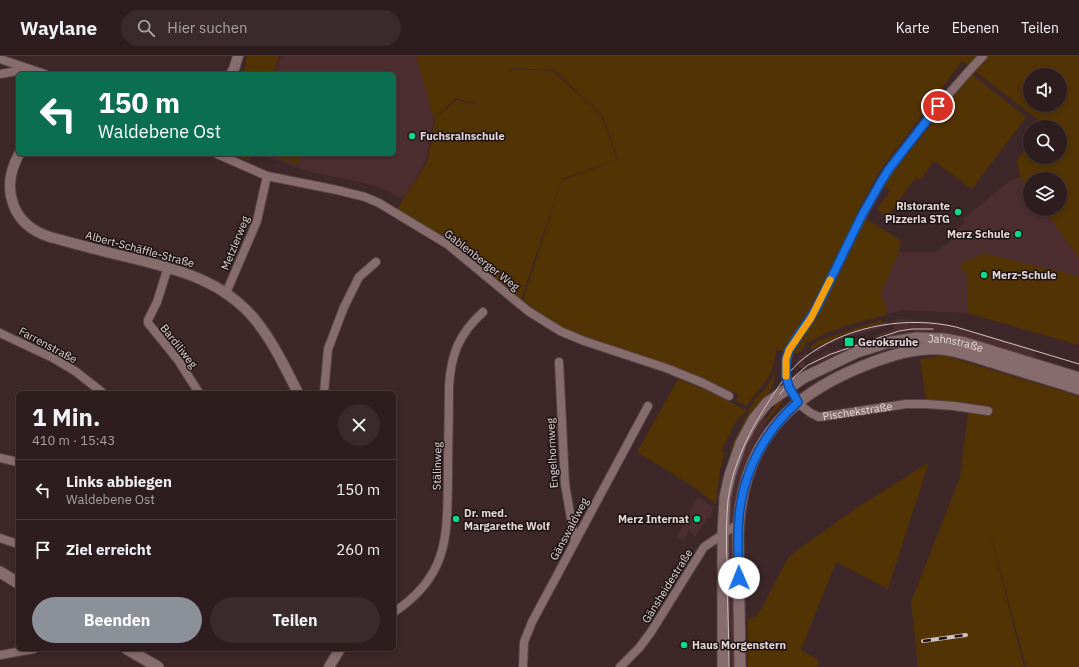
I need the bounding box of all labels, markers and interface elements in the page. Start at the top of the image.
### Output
search box [121,10,401,46]
text: Waylane [20,16,97,40]
icon: search [135,17,157,39]
text: Hier suchen [167,18,248,37]
text: Karte [896,19,930,37]
text: Ebenen [952,19,999,37]
text: Teilen [1021,19,1059,37]
map controls [1023,68,1067,216]
button: sound [1023,68,1067,112]
text: 150 m [98,84,180,121]
icon: left [32,88,84,140]
pin [921,89,955,123]
icon: arrive [927,95,949,117]
text: Waldebene Ost [98,120,221,143]
button: search [1023,120,1067,164]
place label: Fuchsrainschule [420,129,505,143]
marker: Fuchsrainschule [407,131,417,141]
button: layers [1023,172,1067,216]
place label: Ristorante Pizzeria STG [885,199,950,226]
marker: Ristorante Pizzeria STG [953,207,963,217]
street label: Metzlerweg [218,214,252,272]
street label: Gablenberger Weg [442,226,522,294]
place label: Merz Schule [947,227,1010,241]
street label: Albert-Schäffle-Straße [84,228,196,270]
marker: Merz Schule [1013,229,1023,239]
place label: Merz-Schule [992,268,1057,282]
marker: Merz-Schule [979,270,989,280]
street label: Bardiliweg [157,321,201,371]
street label: Farrenstraße [16,324,80,366]
street label: Jahnstraße [928,331,985,355]
place label: Geroksruhe [858,335,918,349]
marker: Geroksruhe [843,336,855,348]
street label: Pischekstraße [822,399,893,423]
text: 1 Min. [32,401,100,433]
button: close [338,404,380,446]
street label: Engelhornweg [543,417,561,488]
text: 410 m · 15:43 [32,432,115,449]
street label: Stälinweg [430,442,444,490]
text: Links abbiegen [66,472,172,491]
icon: left [32,479,54,501]
text: 150 m [336,480,380,499]
text: Waldebene Ost [66,491,155,508]
street label: Gänswaldweg [547,495,591,563]
place label: Dr. med. Margarethe Wolf [464,506,550,533]
place label: Merz Internat [618,512,689,526]
marker: Dr. med. Margarethe Wolf [451,514,461,524]
marker: Merz Internat [692,514,702,524]
icon: arrive [32,539,54,561]
text: Ziel erreicht [66,540,152,559]
text: 260 m [336,540,380,559]
street label: Gänsheidestraße [639,546,695,626]
position arrow [718,557,760,599]
button: Beenden [32,597,202,643]
button: Teilen [210,597,380,643]
place label: Haus Morgenstern [692,638,786,652]
marker: Haus Morgenstern [679,640,689,650]

